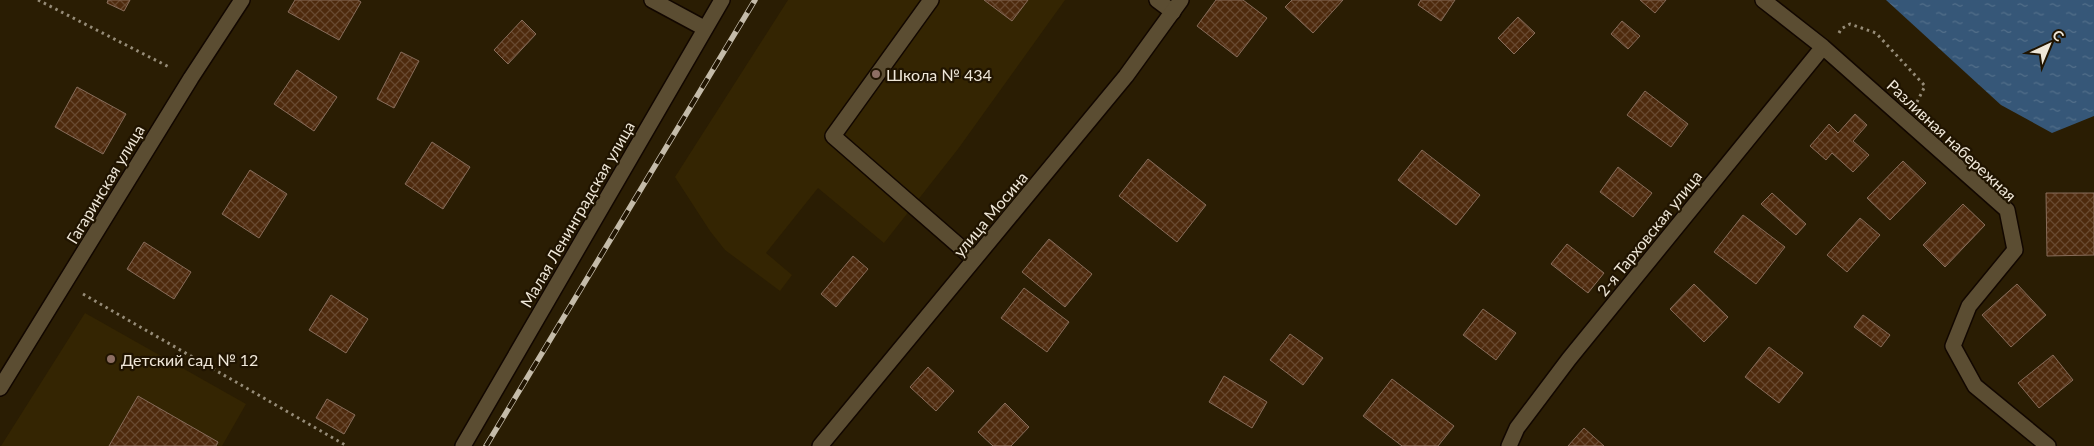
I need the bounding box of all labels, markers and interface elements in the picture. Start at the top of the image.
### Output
north arrow [2024,20,2074,70]
text: С [2049,26,2068,45]
place label: Школа № 434 [886,65,992,84]
marker: Школа № 434 [870,68,882,80]
street label: Разливная набережная [1884,75,2020,205]
street label: Малая Ленинградская улица [516,118,638,310]
street label: Гагаринская улица [62,121,148,247]
street label: 2-я Тарховская улица [1593,167,1705,299]
street label: улица Мосина [949,168,1031,260]
place label: Детский сад № 12 [121,350,258,369]
marker: Детский сад № 12 [105,353,117,365]

